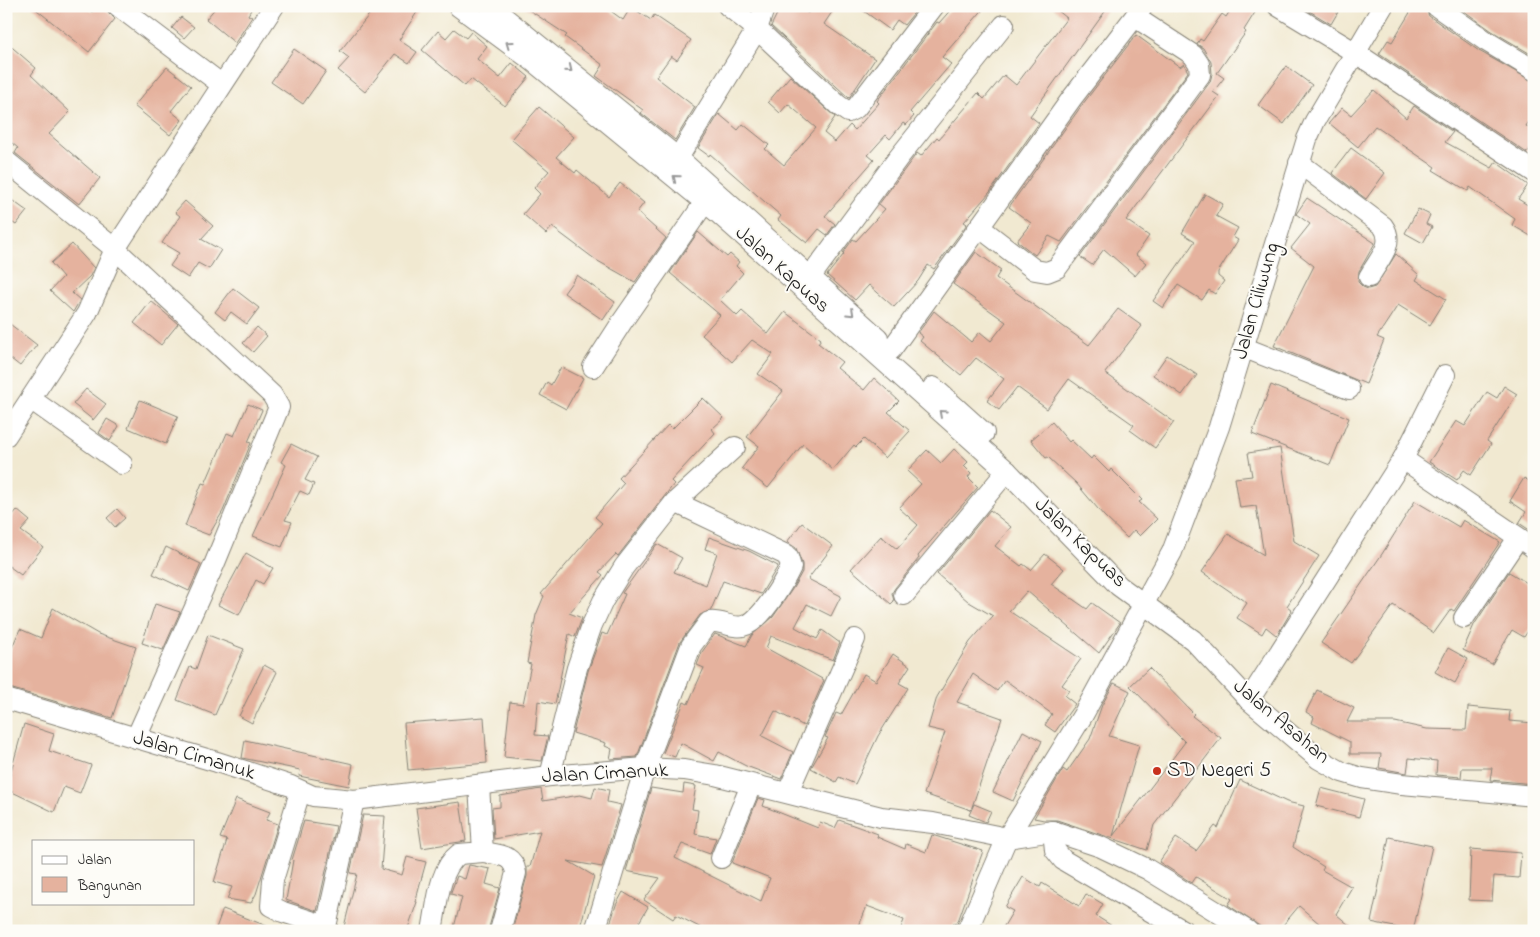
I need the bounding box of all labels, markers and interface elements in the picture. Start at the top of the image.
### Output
one-way arrow [506,41,515,49]
one-way arrow [563,64,572,72]
one-way arrow [673,176,682,184]
street label: Jalan Kapuas [728,219,836,321]
street label: Jalan Ciliwung [1226,239,1290,363]
one-way arrow [846,307,855,316]
one-way arrow [939,410,948,419]
street label: Jalan Kapuas [1027,491,1133,595]
street label: Jalan Asahan [1226,672,1336,772]
street label: Jalan Cimanuk [129,723,260,789]
street label: Jalan Cimanuk [541,756,670,792]
place label: SD Negeri 5 [1167,756,1271,788]
marker: SD Negeri 5 [1151,765,1163,777]
legend [32,840,195,904]
text: Jalan [78,849,111,871]
text: Bangunan [77,875,142,898]

